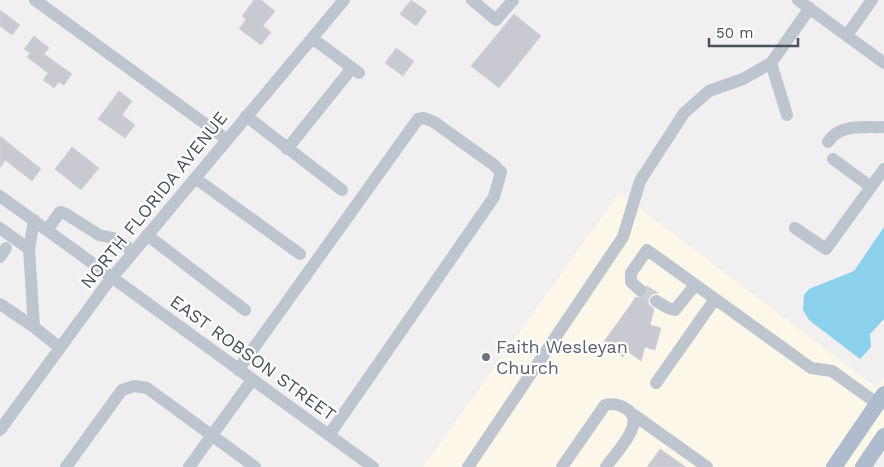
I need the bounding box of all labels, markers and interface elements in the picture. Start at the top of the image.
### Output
scale bar [709,15,798,47]
text: 50 m [716,24,753,42]
street label: NORTH FLORIDA AVENUE [76,107,231,292]
street label: EAST ROBSON STREET [166,290,340,425]
place label: Faith Wesleyan Church [496,336,628,378]
marker: Faith Wesleyan Church [480,351,492,363]

